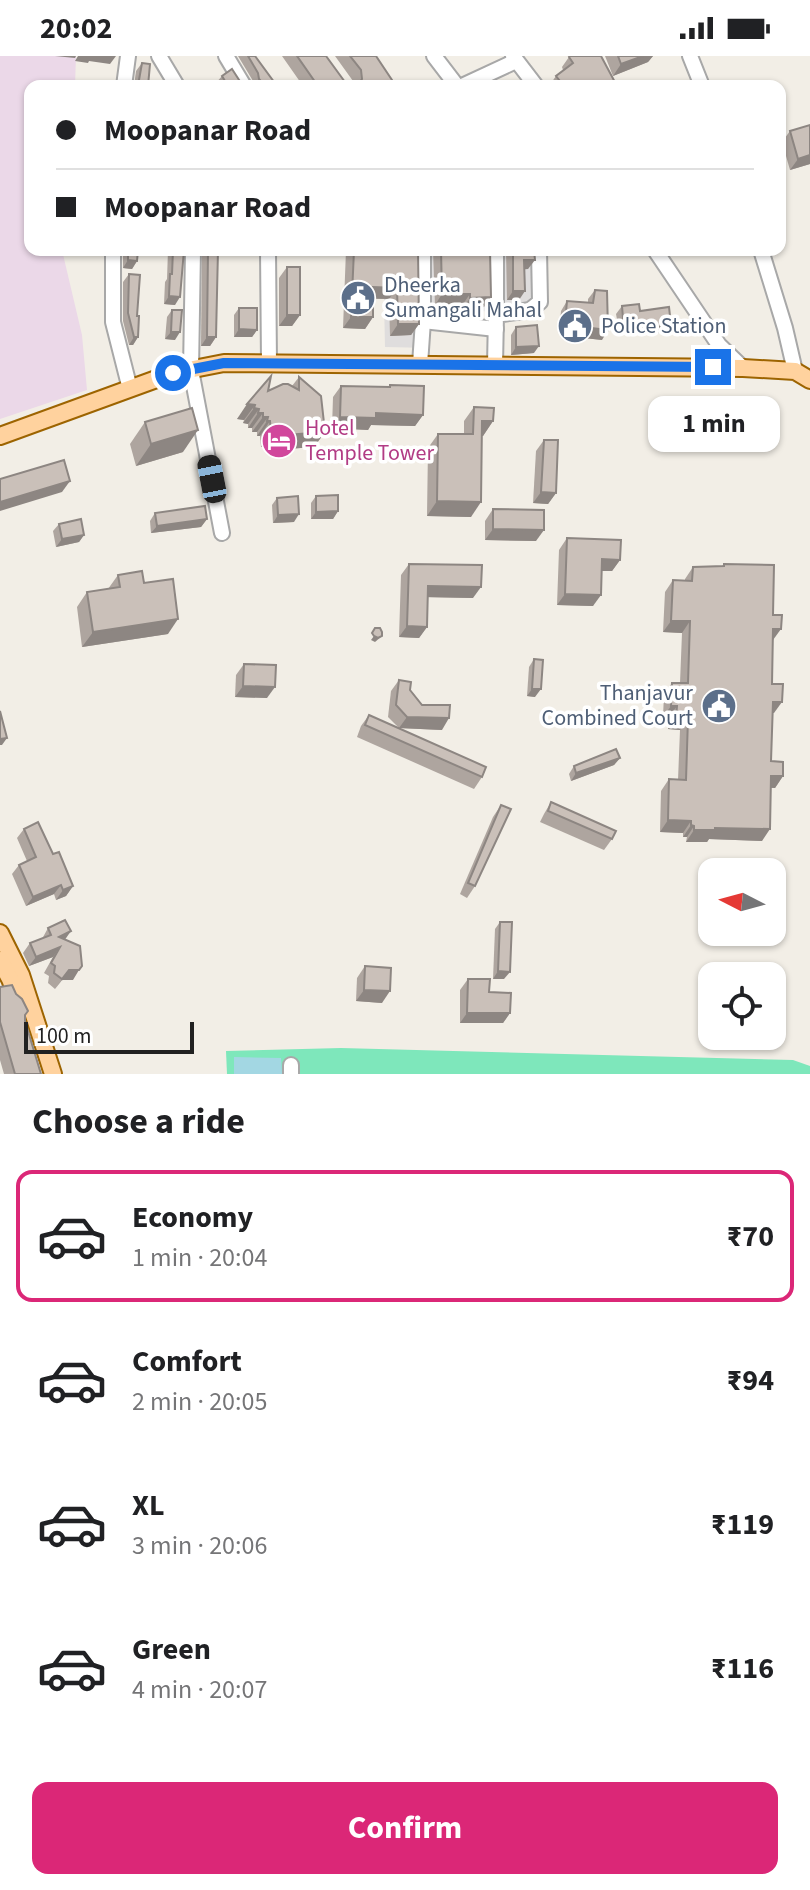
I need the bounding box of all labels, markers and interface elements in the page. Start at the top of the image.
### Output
text: 20:02 [40,7,112,50]
text: Moopanar Road [104,109,311,152]
text: Moopanar Road [104,186,311,229]
place label: Dheerka Sumangali Mahal [384,269,542,326]
public building icon: Dheerka Sumangali Mahal [339,279,377,317]
public building icon: Police Station [556,307,594,345]
place label: Police Station [601,310,727,342]
route end [695,349,731,385]
route start [155,355,191,391]
callout: 1 min [647,395,779,451]
text: 1 min [682,405,746,442]
place label: Hotel Temple Tower [305,412,434,469]
hotel icon: Hotel Temple Tower [260,422,298,460]
car [196,453,228,505]
place label: Thanjavur Combined Court [542,677,694,734]
public building icon: Thanjavur Combined Court [700,687,738,725]
north arrow [698,858,786,946]
map controls [698,858,786,1050]
button: locate [698,962,786,1050]
scale bar [24,1018,194,1054]
text: 100 m [36,1020,91,1052]
text: Choose a ride [32,1096,245,1147]
text: Economy [132,1196,253,1239]
icon: car [36,1200,108,1272]
text: ₹70 [726,1215,774,1258]
text: 1 min · 20:04 [132,1239,267,1276]
text: Comfort [132,1340,242,1383]
icon: car [36,1344,108,1416]
text: ₹94 [726,1359,774,1402]
text: 2 min · 20:05 [132,1383,267,1420]
text: XL [132,1484,165,1527]
icon: car [36,1488,108,1560]
text: ₹119 [711,1503,774,1546]
text: 3 min · 20:06 [132,1527,267,1564]
text: Green [132,1628,211,1671]
icon: car [36,1632,108,1704]
text: ₹116 [711,1647,774,1690]
text: 4 min · 20:07 [132,1671,267,1708]
button: Confirm [32,1782,778,1874]

